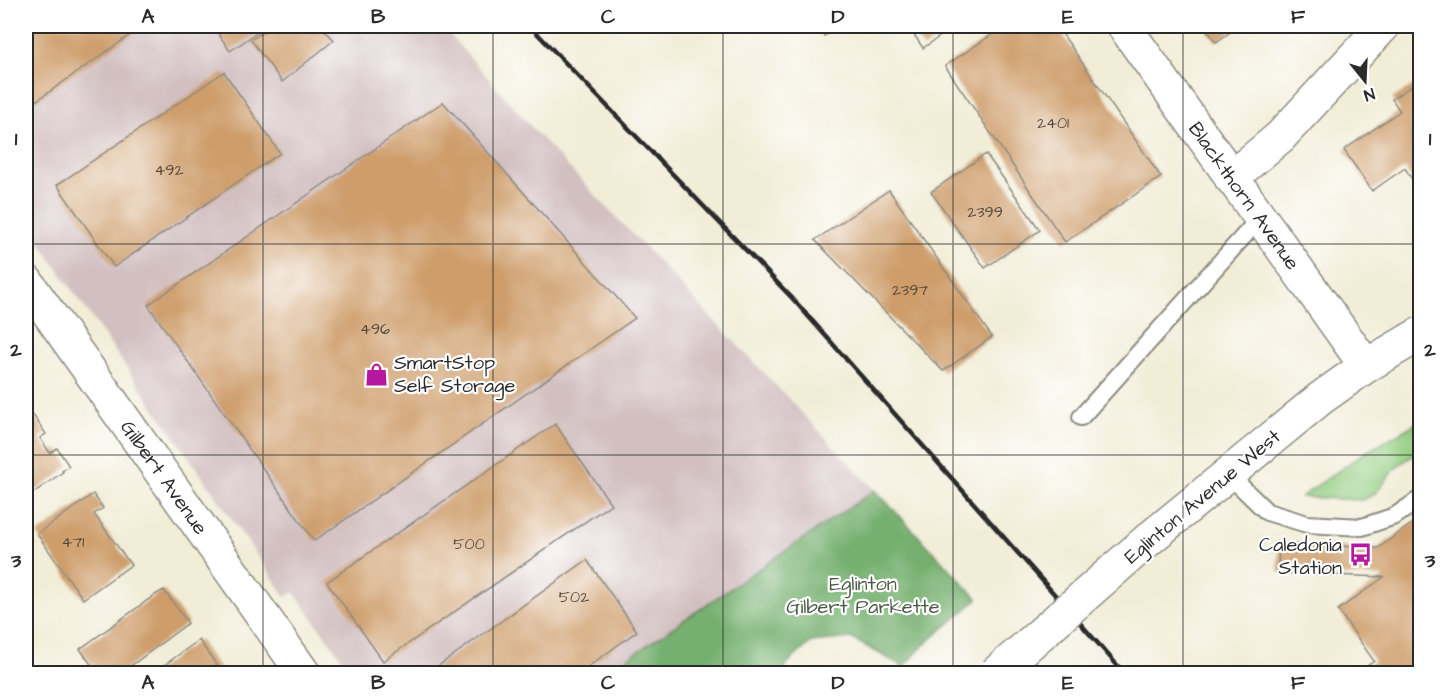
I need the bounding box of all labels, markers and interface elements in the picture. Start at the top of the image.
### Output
text: A [142,3,155,31]
text: B [371,3,386,31]
text: C [601,3,616,31]
text: D [832,3,845,31]
text: E [1062,3,1074,31]
text: F [1291,3,1306,31]
north arrow [1335,51,1395,111]
text: N [1361,82,1377,106]
house number: 2401 [1037,112,1069,134]
street label: Blackthorn Avenue [1181,116,1306,276]
text: 1 [15,125,18,153]
text: 1 [1429,125,1432,153]
house number: 492 [154,159,184,181]
house number: 2399 [967,201,1003,223]
house number: 2397 [892,279,928,301]
house number: 496 [360,318,390,340]
text: 2 [9,336,22,364]
text: 2 [1423,336,1436,364]
place label: SmartStop Self Storage [394,349,515,401]
shop icon: SmartStop Self Storage [363,361,389,387]
street label: Gilbert Avenue [114,415,214,541]
street label: Eglinton Avenue West [1118,423,1288,571]
house number: 471 [62,531,84,553]
place label: Caledonia Station [1259,531,1342,582]
house number: 500 [453,533,485,555]
bus stop icon: Caledonia Station [1347,542,1373,568]
text: 3 [10,547,22,575]
text: 3 [1424,547,1436,575]
park label: Eglinton Gilbert Parkette [786,570,940,621]
house number: 502 [559,586,589,608]
text: A [142,669,155,697]
text: B [371,669,386,697]
text: C [601,669,616,697]
text: D [832,669,845,697]
text: E [1062,669,1074,697]
text: F [1291,669,1306,697]

